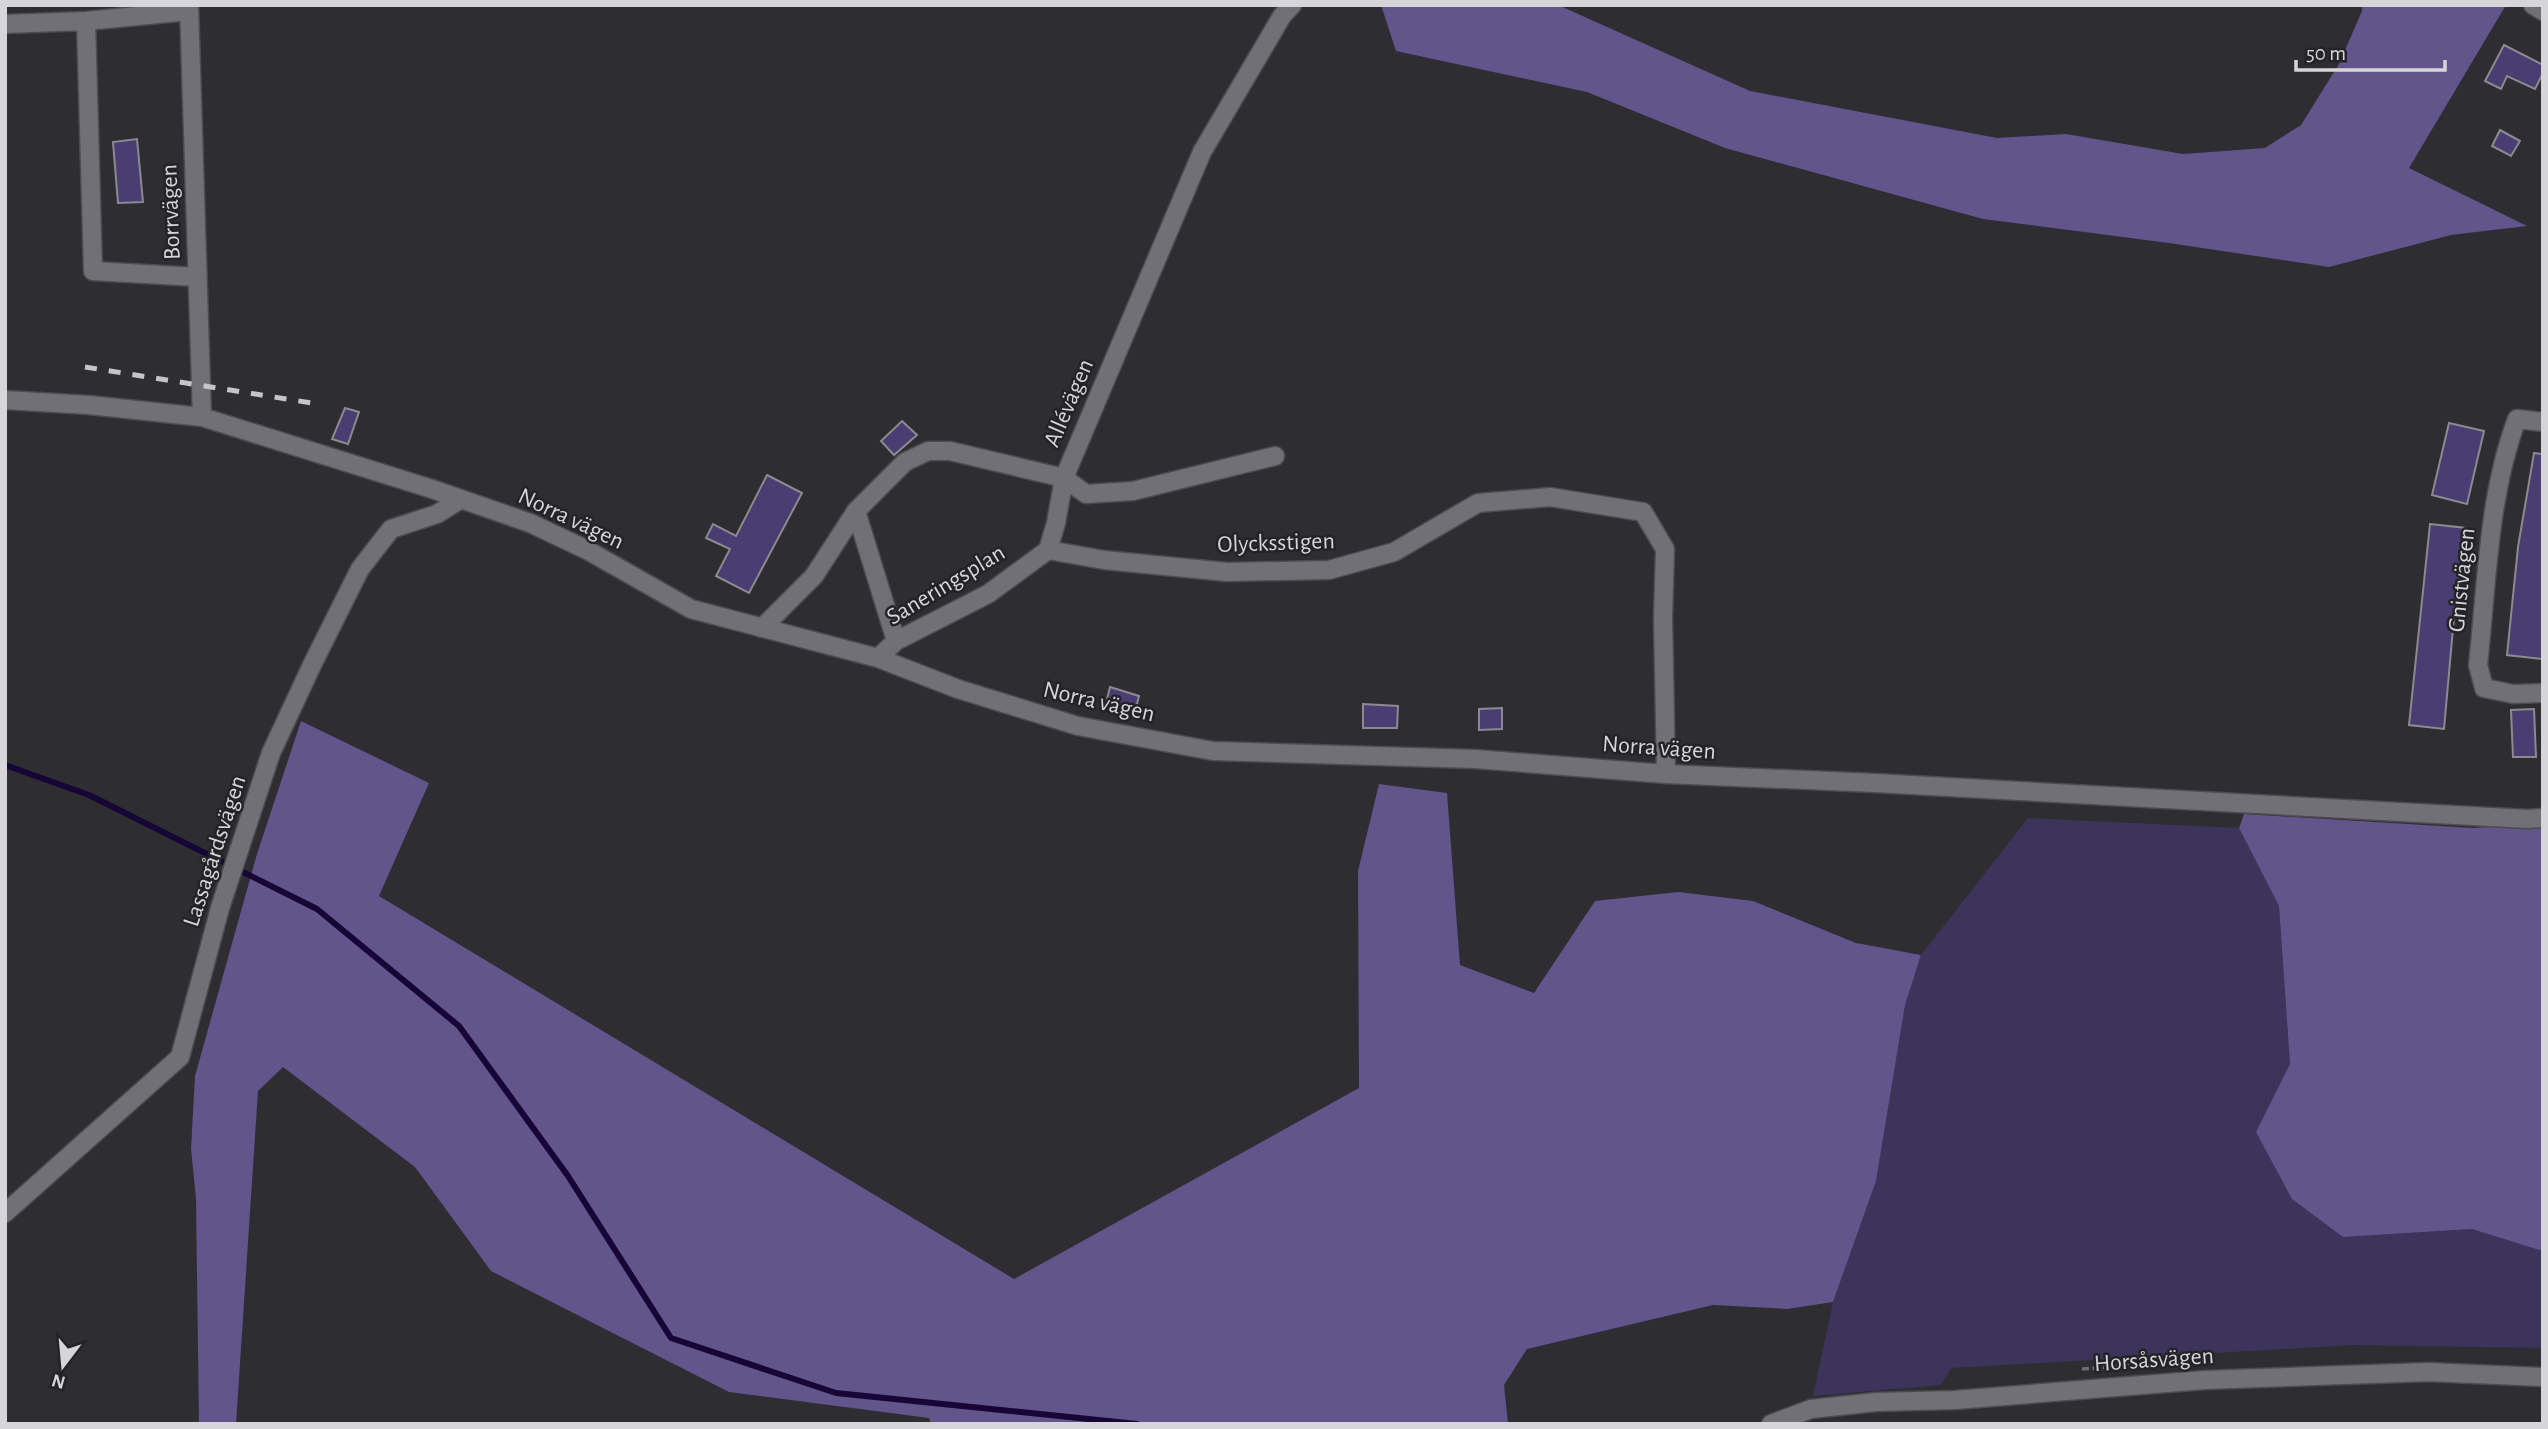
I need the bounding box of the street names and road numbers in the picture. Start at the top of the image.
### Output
street label: Borrvägen [157,164,185,260]
street label: Allévägen [1040,356,1098,450]
street label: Norra vägen [514,484,628,554]
street label: Gnistvägen [2445,527,2479,633]
street label: Olycksstigen [1217,529,1335,557]
street label: Saneringsplan [883,540,1009,630]
street label: Norra vägen [1041,678,1157,726]
street label: Norra vägen [1601,732,1717,764]
street label: Lassagårdsvägen [179,773,251,929]
street label: Horsåsvägen [2093,1344,2215,1376]

